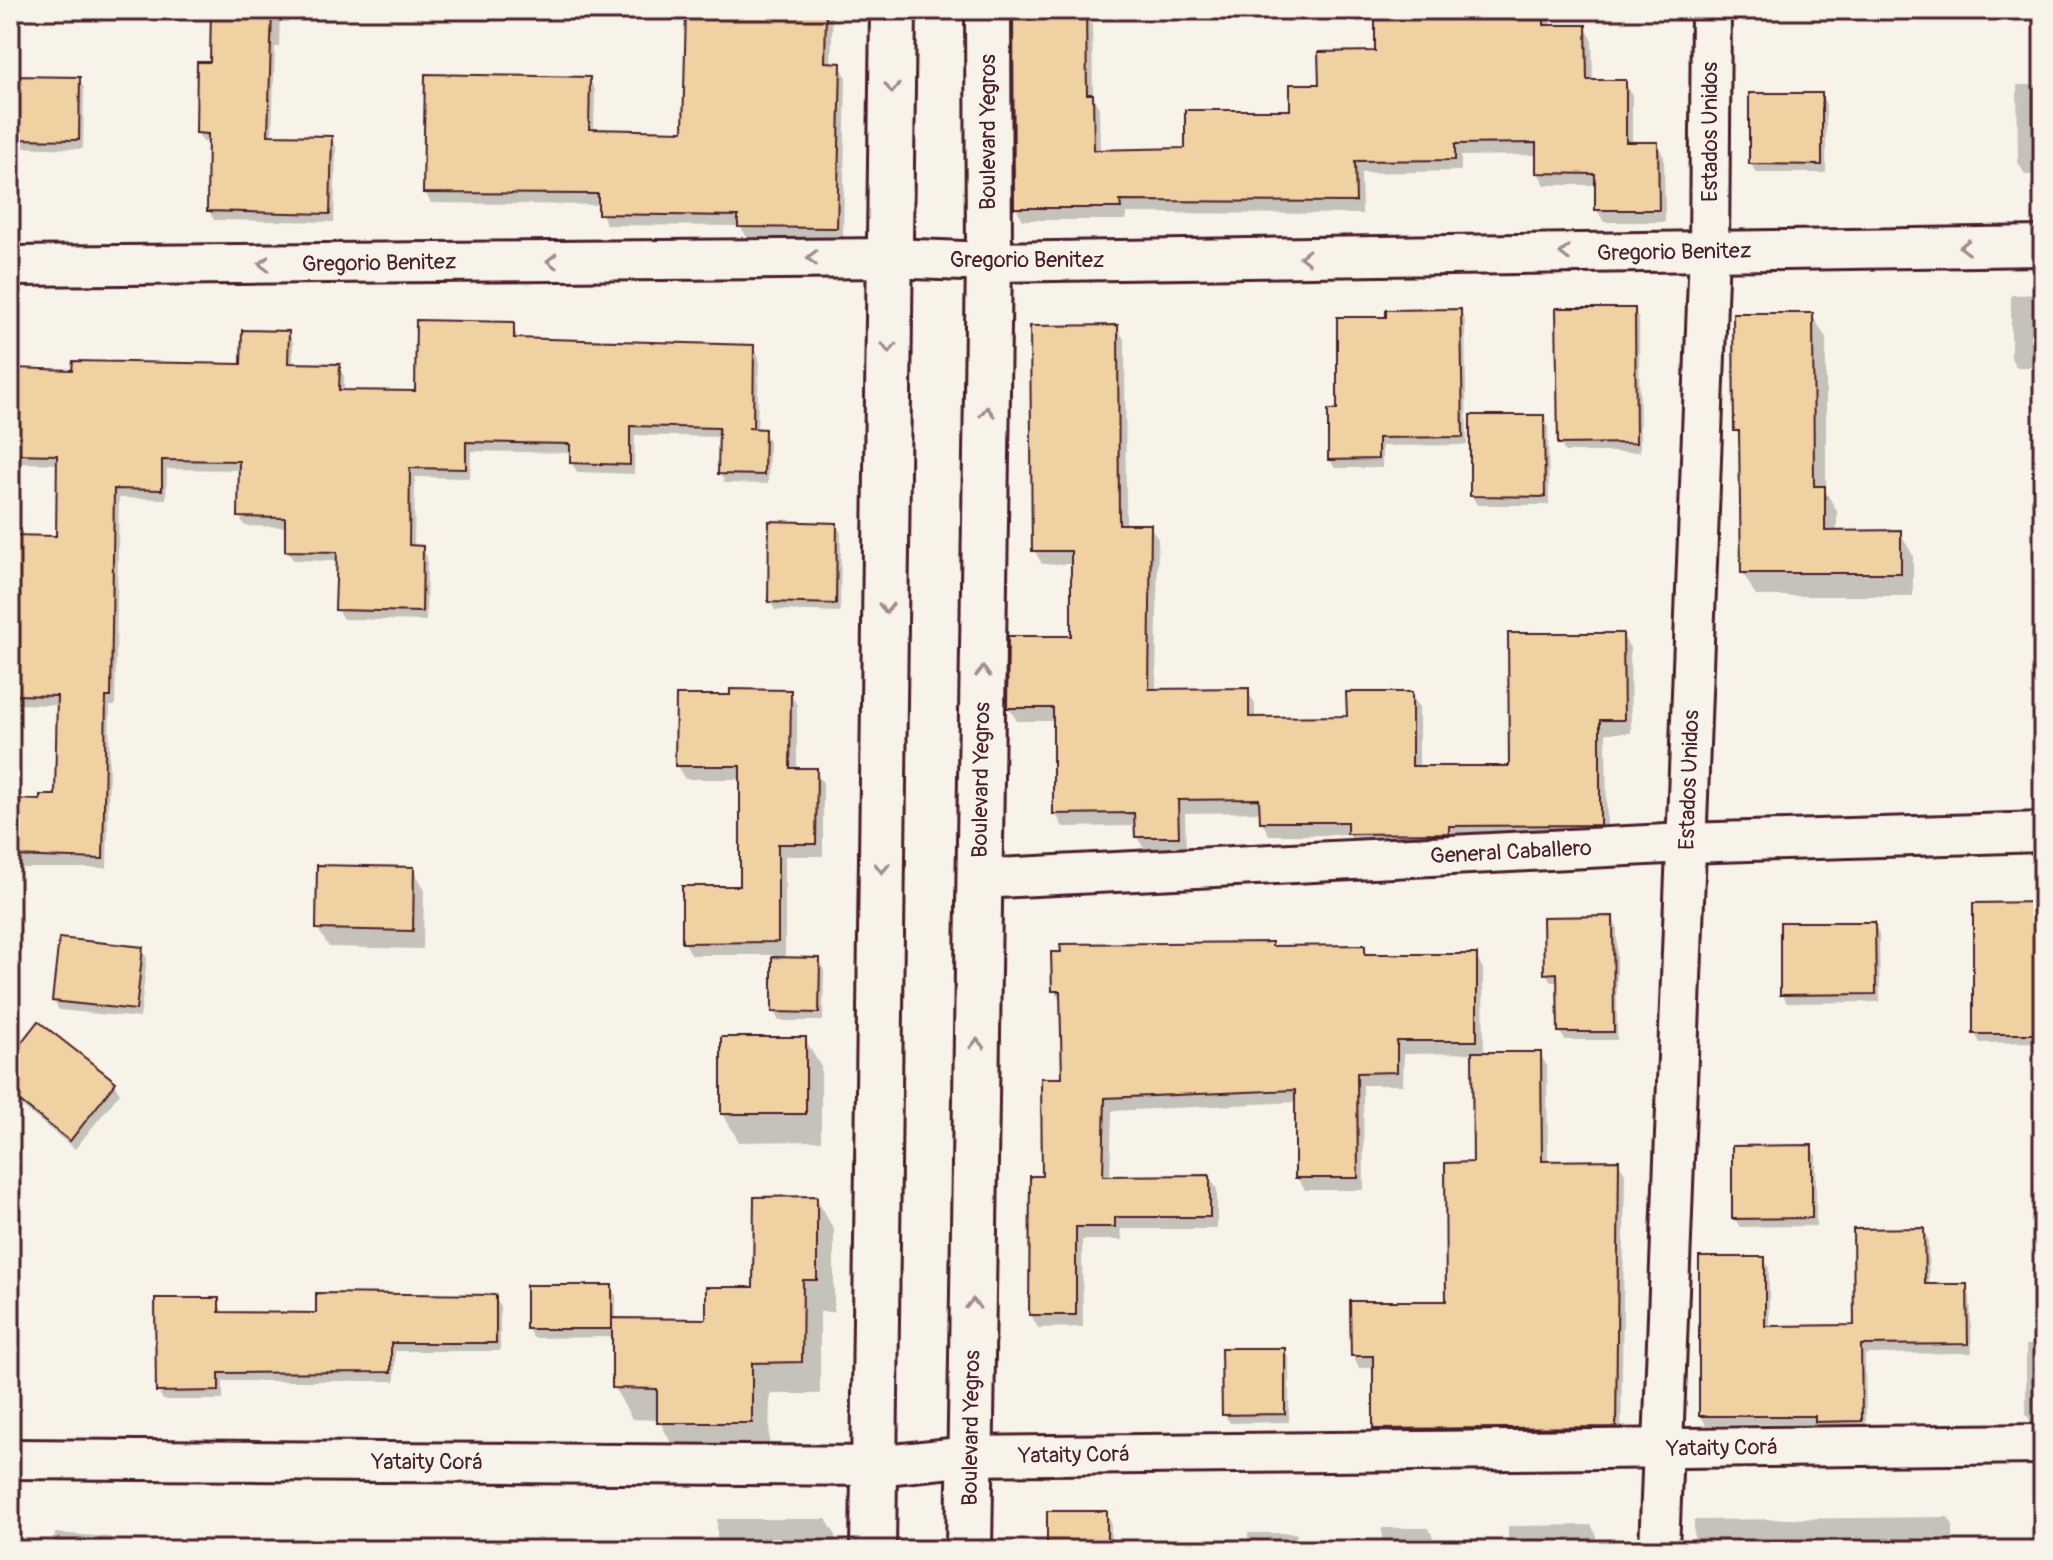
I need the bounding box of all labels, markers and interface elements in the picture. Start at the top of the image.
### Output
street label: Boulevard Yegros [974,54,1002,210]
street label: Estados Unidos [1696,62,1724,202]
one-way arrow [884,82,901,95]
street label: Gregorio Benitez [1597,237,1751,267]
one-way arrow [1958,239,1971,256]
one-way arrow [1558,245,1571,262]
street label: Gregorio Benitez [950,246,1104,274]
street label: Gregorio Benitez [302,248,456,278]
one-way arrow [1298,249,1311,266]
one-way arrow [805,250,818,267]
one-way arrow [545,252,558,270]
one-way arrow [257,255,270,273]
one-way arrow [880,342,898,355]
one-way arrow [978,405,996,418]
one-way arrow [877,602,894,615]
one-way arrow [974,665,991,678]
street label: Boulevard Yegros [966,702,996,858]
street label: Estados Unidos [1673,709,1705,850]
street label: General Caballero [1429,834,1593,870]
one-way arrow [873,862,891,875]
one-way arrow [968,1037,986,1050]
one-way arrow [964,1297,982,1310]
street label: Boulevard Yegros [956,1350,986,1506]
street label: Yataity Corá [1665,1433,1778,1463]
street label: Yataity Corá [1017,1440,1130,1470]
street label: Yataity Corá [370,1448,483,1476]

